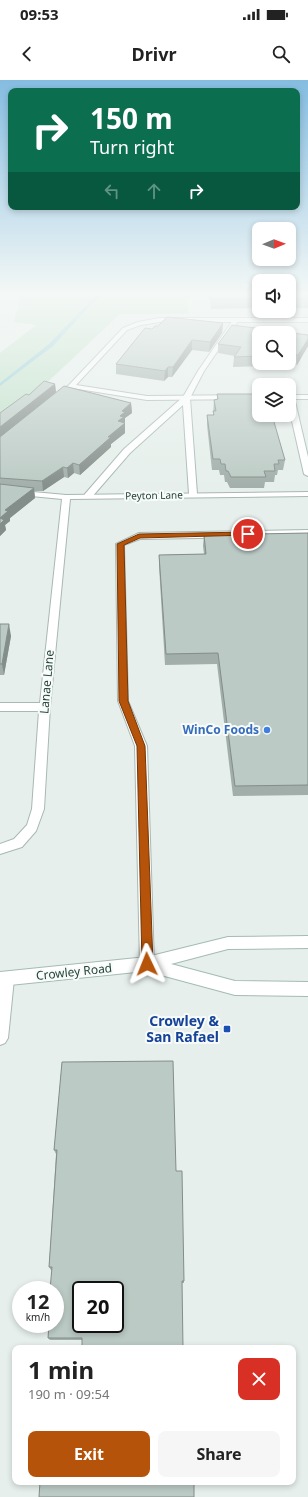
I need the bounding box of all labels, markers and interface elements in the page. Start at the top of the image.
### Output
text: 09:53 [20,4,59,24]
text: Drivr [132,42,176,66]
icon: back [16,43,38,65]
icon: search [270,43,292,65]
text: 150 m [90,99,173,137]
icon: right [24,104,76,156]
text: Turn right [90,135,174,159]
icon: left [101,180,123,202]
icon: ahead [143,180,165,202]
icon: right [185,180,207,202]
north arrow [252,222,296,266]
map controls [252,222,296,422]
button: sound [252,274,296,318]
button: search [252,326,296,370]
button: layers [252,378,296,422]
street label: Peyton Lane [125,487,183,503]
pin [231,517,265,551]
icon: arrive [237,523,259,545]
street label: Lanae Lane [35,649,58,715]
place label: WinCo Foods [182,721,259,738]
marker: WinCo Foods [262,725,272,735]
position arrow [126,943,168,985]
street label: Crowley Road [35,959,113,984]
place label: Crowley & San Rafael [146,1011,219,1046]
marker: Crowley & San Rafael [222,1024,232,1034]
speed limit sign: 20 [72,1281,124,1333]
text: 12 [27,1288,49,1315]
text: km/h [26,1310,50,1324]
text: 1 min [28,1353,94,1386]
button: close [238,1358,280,1400]
text: 190 m · 09:54 [28,1385,109,1403]
button: Exit [28,1431,150,1477]
button: Share [158,1431,280,1477]

